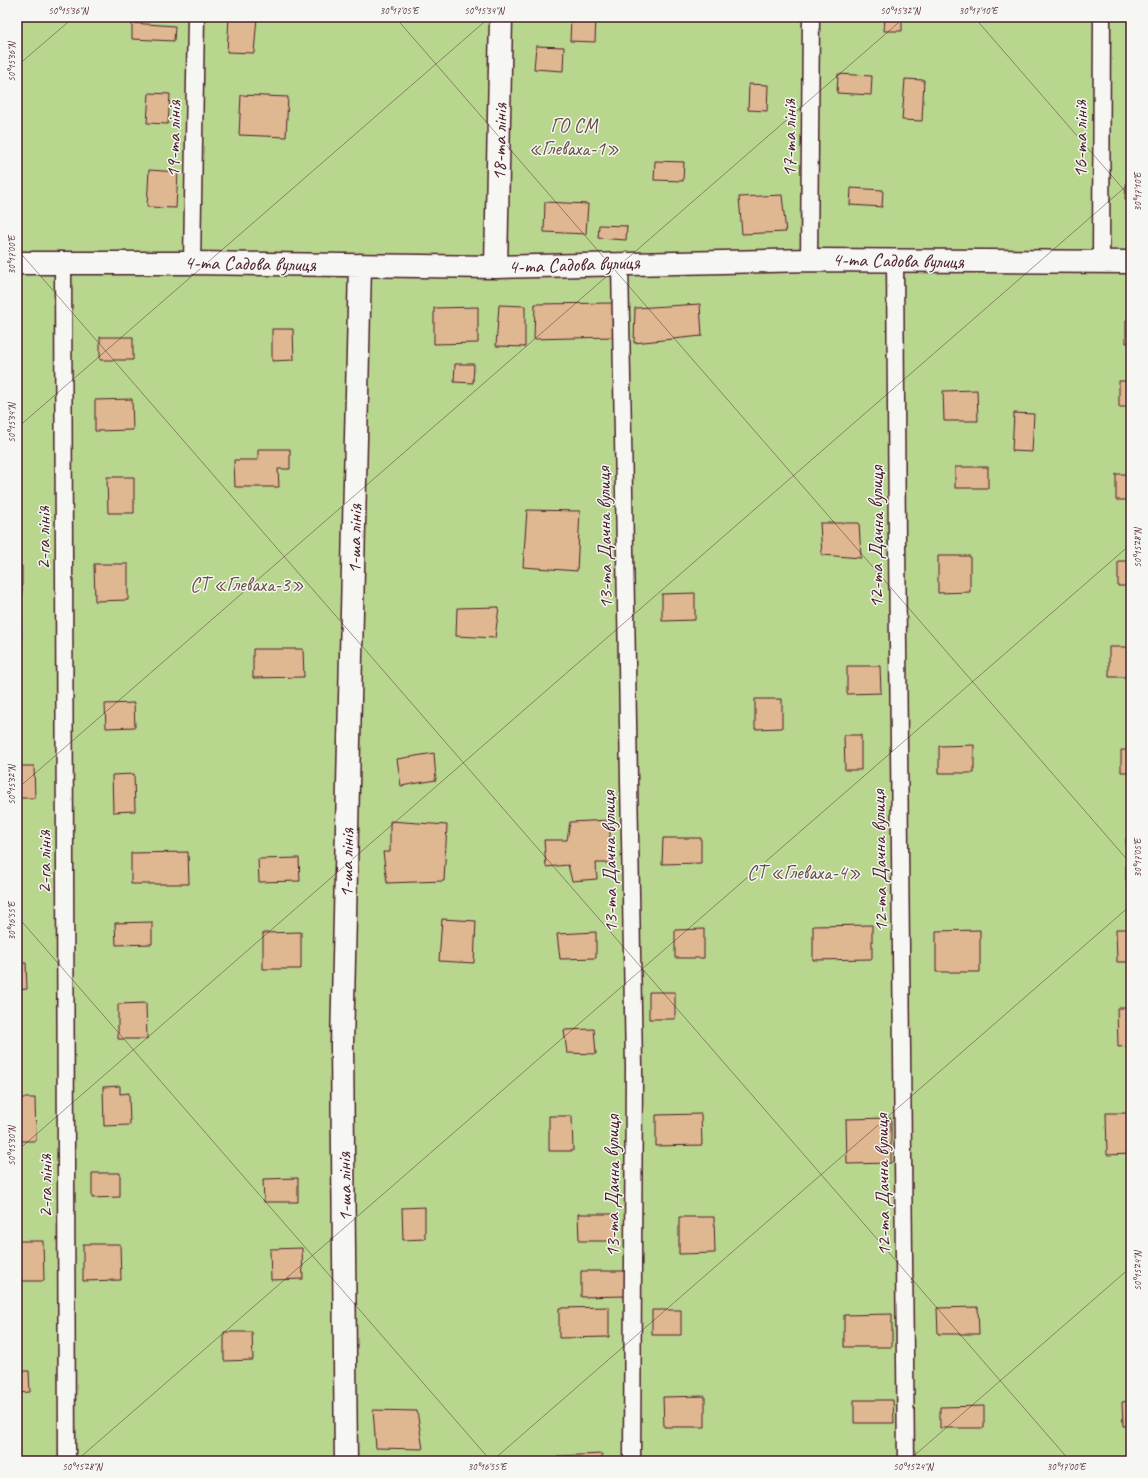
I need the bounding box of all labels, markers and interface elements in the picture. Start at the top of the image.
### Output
text: 50°15'36"N [48,4,90,17]
text: 30°17'05"E [380,4,420,17]
text: 50°15'34"N [464,4,506,17]
text: 50°15'32"N [880,4,922,17]
text: 30°17'10"E [959,4,999,17]
text: 50°15'36"N [5,40,18,82]
street label: 17-та лінія [777,98,802,177]
street label: 19-та лінія [160,99,187,178]
street label: 16-та лінія [1068,99,1093,178]
street label: 18-та лінія [486,102,513,181]
park label: ГО СМ «Глеваха-1» [529,113,619,161]
text: 30°17'10"E [1131,171,1144,211]
text: 30°17'00"E [5,234,18,274]
street label: 4-та Садова вулиця [832,247,965,274]
street label: 4-та Садова вулиця [184,250,317,277]
street label: 4-та Садова вулиця [508,250,641,279]
text: 50°15'34"N [5,401,18,443]
street label: 13-та Дачна вулиця [591,464,618,609]
street label: 12-та Дачна вулиця [864,464,889,608]
street label: 1-ша лінія [341,503,368,574]
street label: 2-га лінія [31,505,56,570]
text: 50°15'28"N [1131,526,1144,568]
park label: СТ «Глеваха-3» [190,572,304,597]
text: 50°15'32"N [5,763,18,805]
street label: 12-та Дачна вулиця [866,787,893,932]
street label: 13-та Дачна вулиця [596,788,623,933]
street label: 1-ша лінія [333,827,360,898]
street label: 2-га лінія [32,829,57,894]
text: 30°17'05"E [1131,837,1144,877]
park label: СТ «Глеваха-4» [747,860,861,885]
text: 30°16'55"E [5,900,18,940]
street label: 12-та Дачна вулиця [869,1111,896,1256]
street label: 13-та Дачна вулиця [600,1113,625,1257]
text: 50°15'30"N [5,1124,18,1166]
street label: 1-ша лінія [331,1151,358,1222]
street label: 2-га лінія [33,1153,58,1218]
text: 50°15'24"N [1131,1249,1144,1291]
text: 50°15'28"N [62,1460,104,1473]
text: 30°16'55"E [468,1460,508,1473]
text: 50°15'24"N [893,1460,935,1473]
text: 30°17'00"E [1047,1460,1087,1473]

